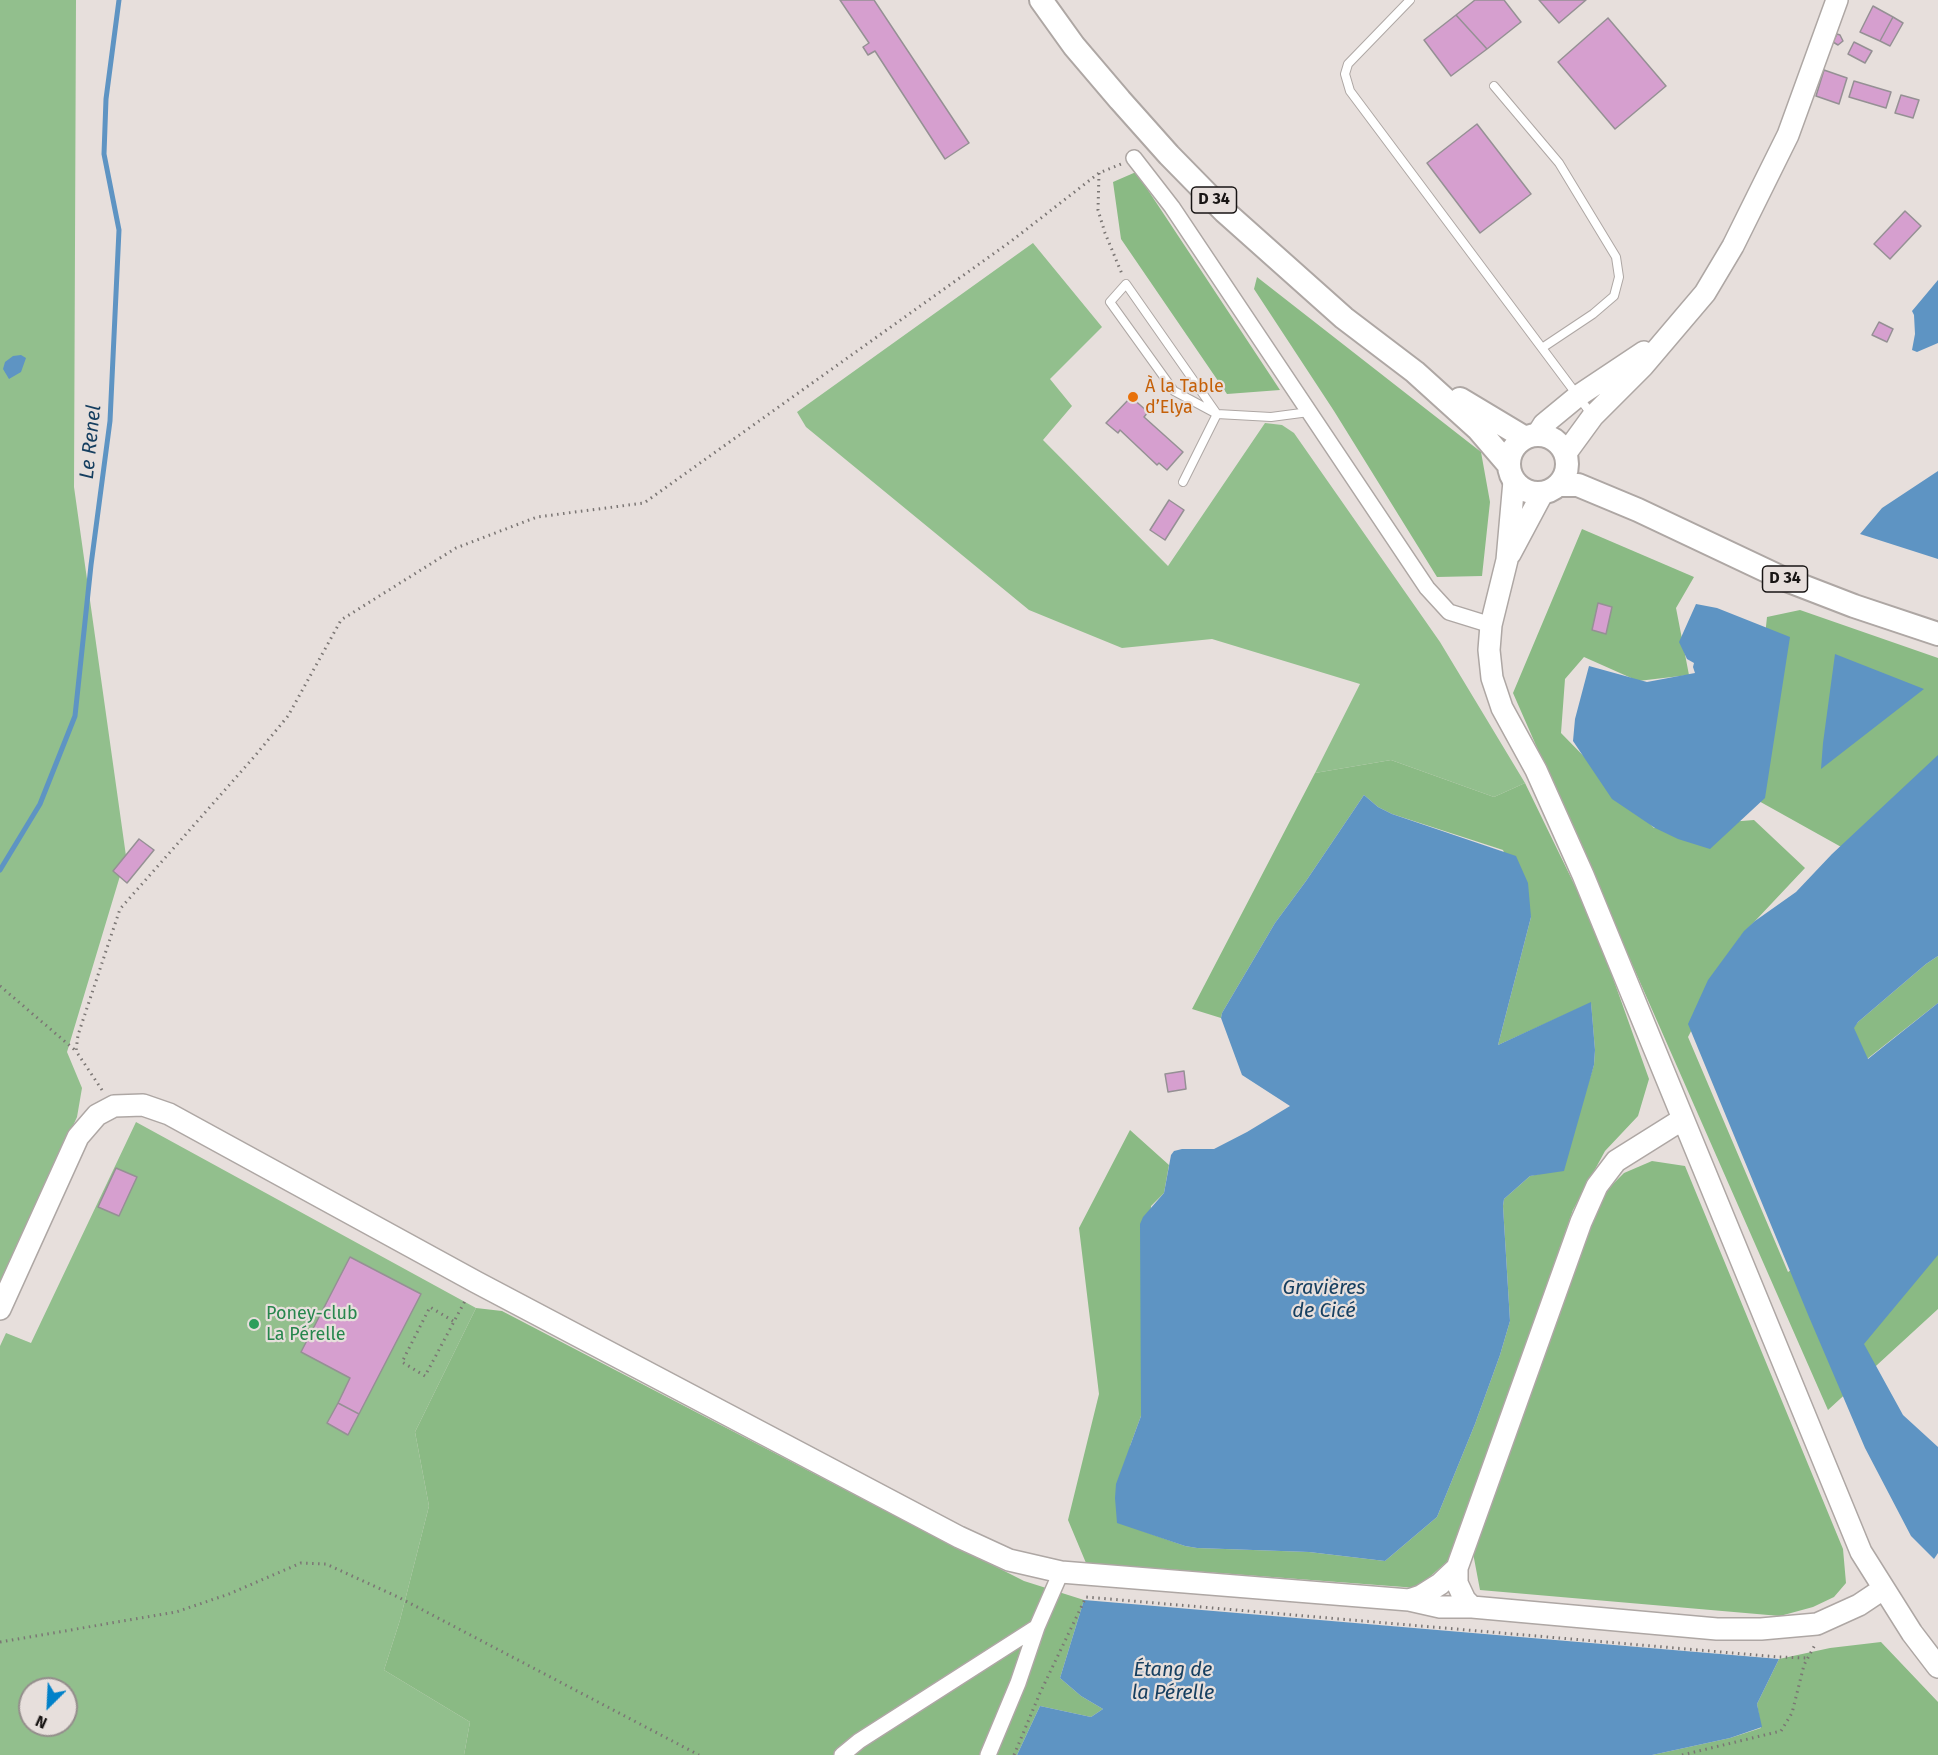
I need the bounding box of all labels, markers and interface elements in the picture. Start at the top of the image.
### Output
road number: D 34 [1192,187,1236,213]
place label: À la Table d’Elya [1145,376,1224,418]
marker: À la Table d’Elya [1126,390,1140,404]
water label: Le Renel [75,404,107,480]
road number: D 34 [1762,566,1808,592]
water label: Gravières de Cicé [1282,1276,1366,1323]
place label: Poney-club La Pérelle [266,1303,358,1346]
marker: Poney-club La Pérelle [247,1317,261,1331]
water label: Étang de la Pérelle [1132,1658,1214,1705]
north arrow [18,1677,78,1737]
text: N [33,1711,50,1733]

